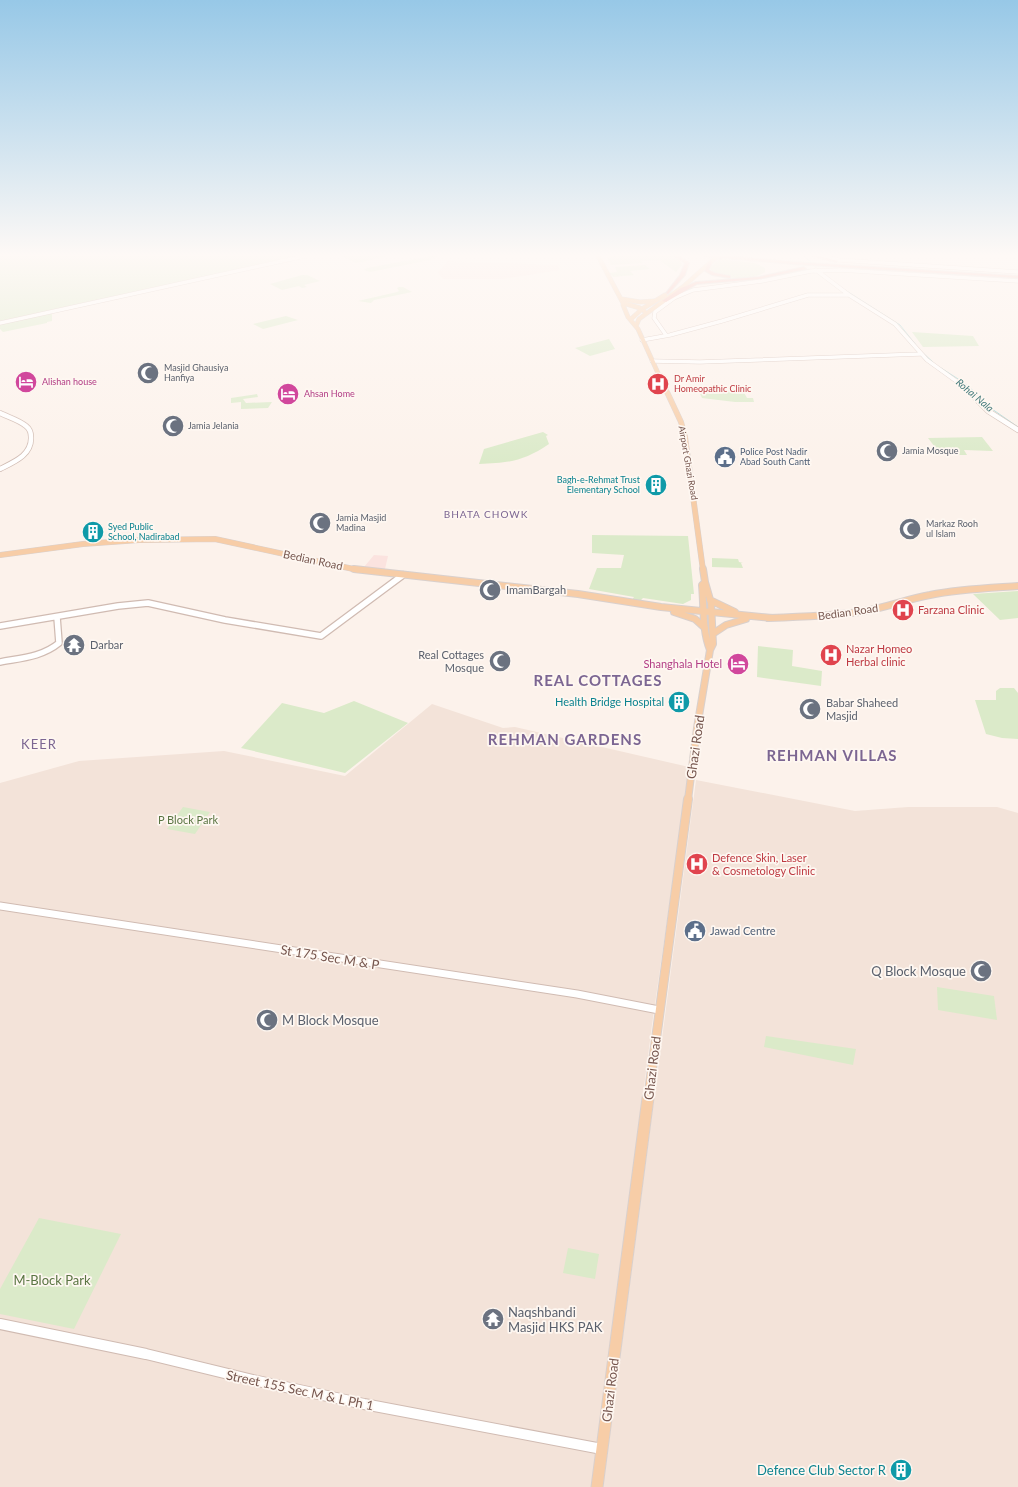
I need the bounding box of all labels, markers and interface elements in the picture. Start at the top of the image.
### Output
mosque icon: Masjid Ghausiya Hanfiya [135,360,161,386]
place label: Masjid Ghausiya Hanfiya [164,362,228,383]
hotel icon: Alishan house [13,369,39,395]
hospital icon: Dr Amir Homeopathic Clinic [645,371,671,397]
place label: Dr Amir Homeopathic Clinic [674,373,752,394]
place label: Alishan house [42,376,97,387]
water label: Rohai Nala [954,376,996,414]
hotel icon: Ahsan Home [275,381,301,407]
place label: Ahsan Home [304,388,355,399]
mosque icon: Jamia Jelania [160,413,186,439]
place label: Jamia Jelania [188,420,239,431]
street label: Airport Ghazi Road [677,425,700,501]
mosque icon: Jamia Mosque [874,438,900,464]
public building icon: Police Post Nadir Abad South Cantt [712,444,738,470]
place label: Jamia Mosque [902,445,959,456]
place label: Police Post Nadir Abad South Cantt [740,446,811,467]
building icon: Bagh-e-Rehmat Trust Elementary School [643,472,669,498]
place label: Bagh-e-Rehmat Trust Elementary School [557,474,641,495]
district label: BHATA CHOWK [444,508,528,520]
mosque icon: Jamia Masjid Madina [307,510,333,536]
place label: Jamia Masjid Madina [336,512,386,533]
mosque icon: Markaz Rooh ul Islam [897,516,923,542]
place label: Markaz Rooh ul Islam [926,518,978,539]
building icon: Syed Public School, Nadirabad [80,519,106,545]
place label: Syed Public School, Nadirabad [108,521,180,542]
street label: Bedian Road [282,547,344,572]
mosque icon: ImamBargah [477,577,503,603]
place label: ImamBargah [506,583,566,596]
hospital icon: Farzana Clinic [890,597,916,623]
street label: Bedian Road [817,601,879,622]
place label: Farzana Clinic [918,603,984,616]
temple icon: Darbar [61,632,87,658]
place label: Darbar [90,638,123,651]
hospital icon: Nazar Homeo Herbal clinic [818,642,844,668]
place label: Nazar Homeo Herbal clinic [846,642,912,668]
place label: Real Cottages Mosque [418,648,484,674]
mosque icon: Real Cottages Mosque [487,648,513,674]
hotel icon: Shanghala Hotel [725,651,751,677]
place label: Shanghala Hotel [643,657,722,670]
district label: REAL COTTAGES [534,671,662,689]
building icon: Health Bridge Hospital [666,689,692,715]
place label: Health Bridge Hospital [555,695,664,708]
mosque icon: Babar Shaheed Masjid [797,696,823,722]
place label: Babar Shaheed Masjid [826,696,898,722]
street label: Ghazi Road [683,714,707,780]
district label: REHMAN GARDENS [488,730,642,748]
district label: KEER [21,736,57,752]
district label: REHMAN VILLAS [766,746,898,764]
park label: P Block Park [158,813,218,826]
hospital icon: Defence Skin, Laser & Cosmetology Clinic [684,851,710,877]
place label: Defence Skin, Laser & Cosmetology Clinic [712,851,815,877]
public building icon: Jawad Centre [682,918,708,944]
place label: Jawad Centre [710,924,776,937]
street label: St 175 Sec M & P [279,941,381,973]
mosque icon: Q Block Mosque [968,958,994,984]
place label: Q Block Mosque [871,963,966,979]
mosque icon: M Block Mosque [254,1007,280,1033]
place label: M Block Mosque [282,1012,379,1028]
street label: Ghazi Road [640,1035,664,1101]
park label: M-Block Park [13,1272,91,1288]
place label: Naqshbandi Masjid HKS PAK [508,1304,603,1335]
temple icon: Naqshbandi Masjid HKS PAK [480,1306,506,1332]
street label: Ghazi Road [598,1357,622,1423]
street label: Street 155 Sec M & L Ph 1 [225,1367,375,1413]
building icon: Defence Club Sector R [888,1457,914,1483]
place label: Defence Club Sector R [757,1462,887,1478]

